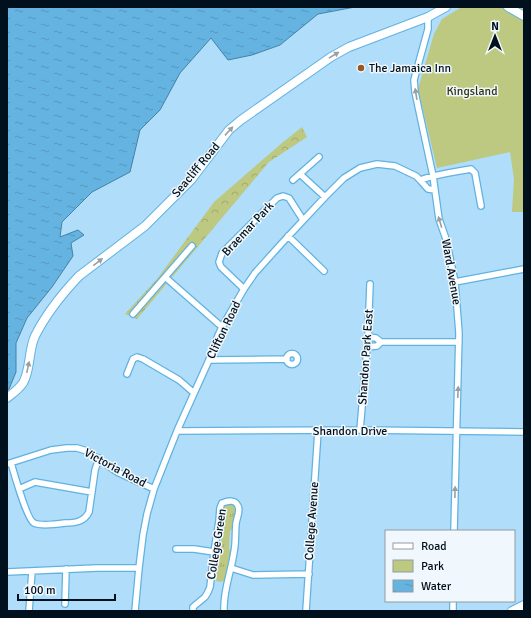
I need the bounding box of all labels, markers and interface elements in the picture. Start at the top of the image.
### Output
north arrow [475,16,515,56]
text: N [491,20,499,33]
one-way arrow [328,52,340,59]
place label: The Jamaica Inn [369,61,451,76]
marker: The Jamaica Inn [356,63,366,73]
park label: Kingsland [446,84,498,99]
one-way arrow [413,88,419,100]
one-way arrow [224,126,234,136]
street label: Seacliff Road [169,139,223,201]
street label: Braemar Park [219,199,277,259]
one-way arrow [437,215,443,227]
street label: Ward Avenue [438,238,464,306]
one-way arrow [92,257,103,266]
street label: Clifton Road [204,299,244,361]
street label: Shandon Park East [355,309,377,405]
one-way arrow [25,361,31,373]
one-way arrow [455,385,461,398]
street label: Shandon Drive [313,424,387,439]
street label: Victoria Road [81,445,149,491]
street label: College Avenue [302,481,322,561]
one-way arrow [452,485,458,498]
street label: College Green [204,507,230,581]
legend [385,530,515,602]
text: Road [421,539,447,554]
text: Park [421,559,444,574]
scale bar [18,576,115,602]
text: Water [421,579,452,594]
text: 100 m [24,583,56,598]

